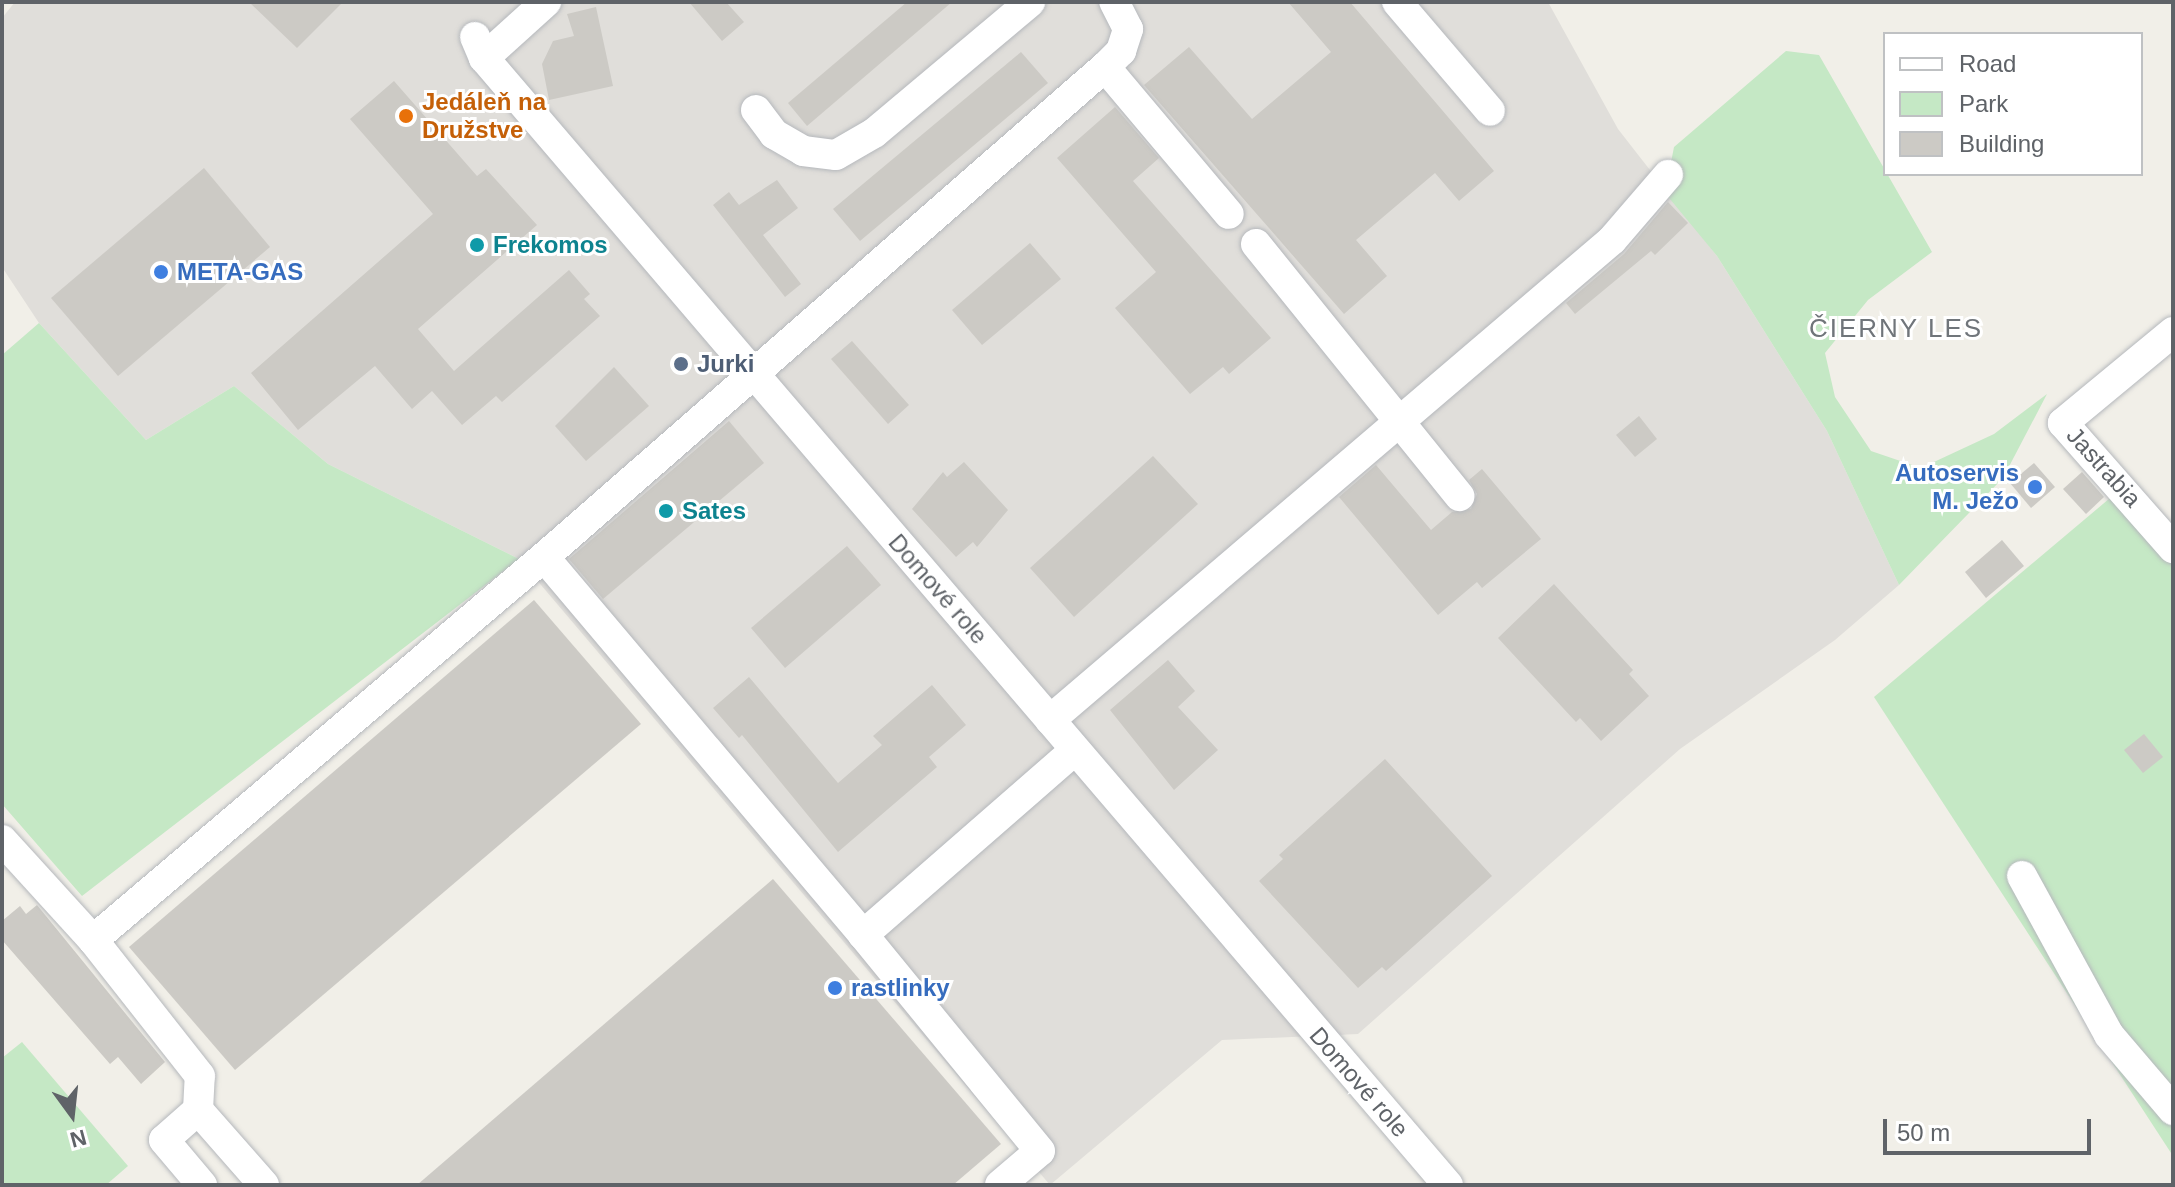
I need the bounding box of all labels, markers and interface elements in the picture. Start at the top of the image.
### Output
legend [1883,32,2143,176]
text: Road [1959,50,2016,77]
place label: Jedáleň na Družstve [422,88,546,144]
text: Park [1959,90,2008,117]
marker: Jedáleň na Družstve [397,107,415,125]
text: Building [1959,130,2044,157]
place label: Frekomos [493,231,608,259]
marker: Frekomos [468,236,486,254]
place label: META-GAS [177,258,303,286]
marker: META-GAS [152,263,170,281]
district label: ČIERNY LES [1809,313,1983,345]
place label: Jurki [697,350,754,378]
marker: Jurki [672,355,690,373]
street label: Jastrabia [2061,421,2147,513]
place label: Autoservis M. Ježo [1895,459,2019,515]
marker: Autoservis M. Ježo [2026,478,2044,496]
place label: Sates [682,497,746,525]
marker: Sates [657,502,675,520]
street label: Domové role [883,528,993,650]
place label: rastlinky [851,974,950,1002]
marker: rastlinky [826,979,844,997]
street label: Domové role [1304,1021,1414,1143]
north arrow [32,1075,112,1155]
scale bar [1887,1103,2095,1153]
text: 50 m [1897,1119,1950,1146]
text: N [67,1125,89,1153]

